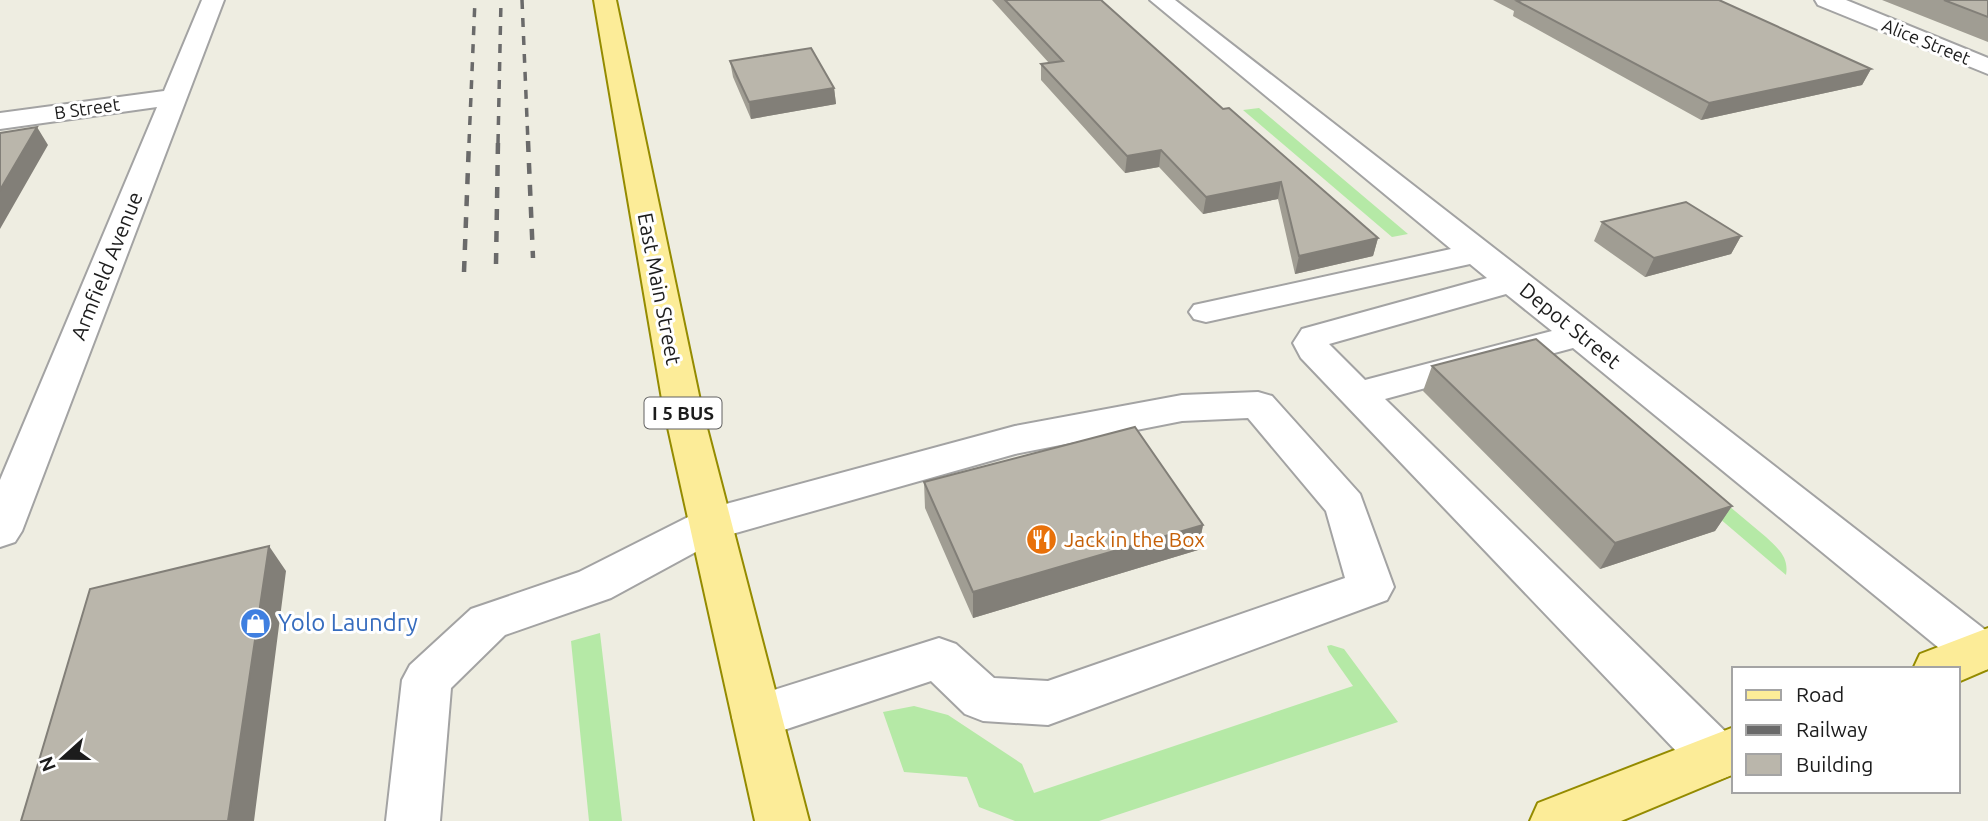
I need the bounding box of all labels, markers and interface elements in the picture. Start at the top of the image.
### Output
street label: Alice Street [1879,14,1973,68]
street label: B Street [53,94,121,122]
street label: Armfield Avenue [65,188,147,343]
street label: East Main Street [633,211,686,367]
street label: Depot Street [1515,277,1626,373]
road number: I 5 BUS [644,398,722,428]
restaurant icon: Jack in the Box [1024,523,1058,557]
place label: Jack in the Box [1064,527,1205,551]
shop icon: Yolo Laundry [238,606,272,640]
place label: Yolo Laundry [278,609,418,636]
legend [1732,667,1960,793]
text: Road [1796,682,1844,706]
text: Railway [1796,717,1868,741]
north arrow [28,723,98,793]
text: Building [1796,752,1873,776]
text: N [34,754,60,775]

